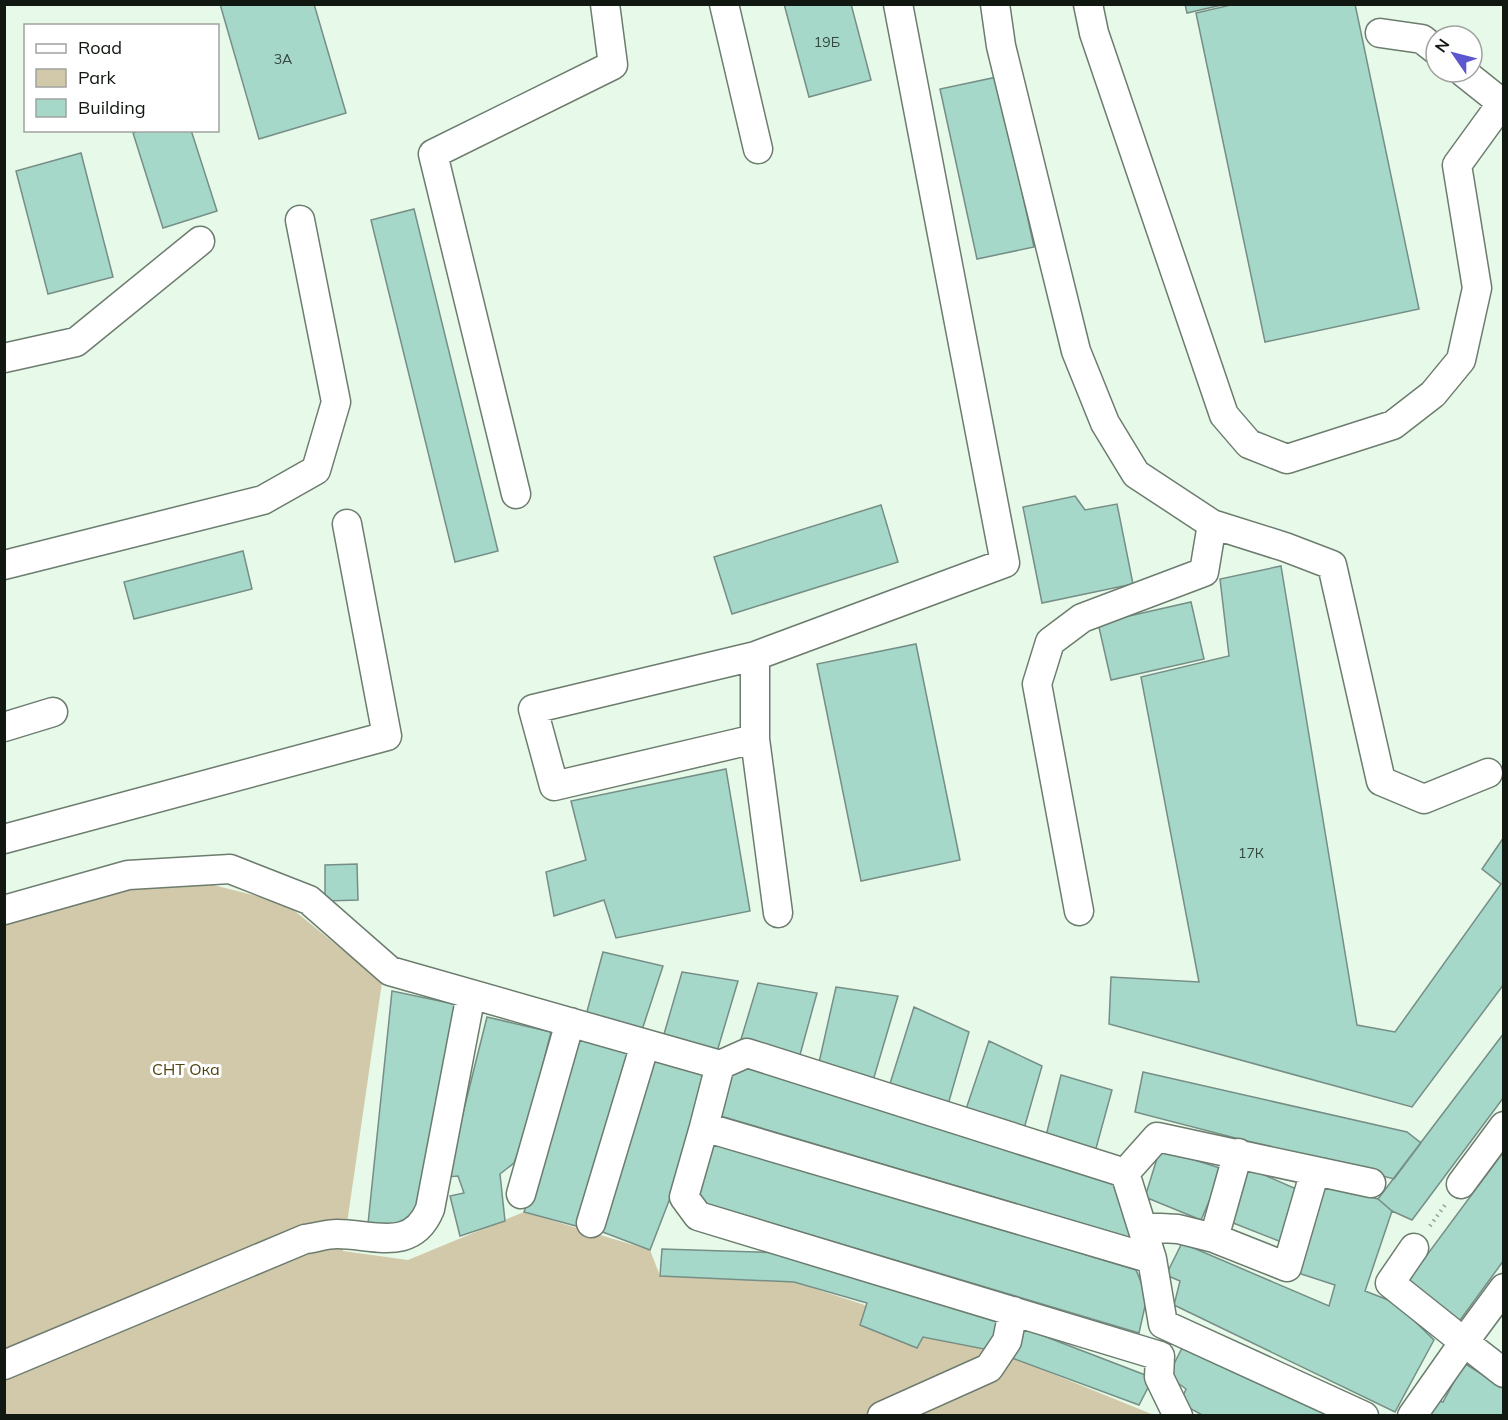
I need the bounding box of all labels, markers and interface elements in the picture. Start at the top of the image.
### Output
legend [24,24,219,132]
north arrow [1424,24,1484,84]
house number: 19Б [814,33,840,51]
text: N [1430,35,1453,56]
text: Road [78,36,122,59]
house number: 3А [274,50,293,68]
text: Park [78,66,117,89]
text: Building [78,96,146,119]
house number: 17К [1238,844,1265,862]
park label: СНТ Ока [152,1059,220,1079]

